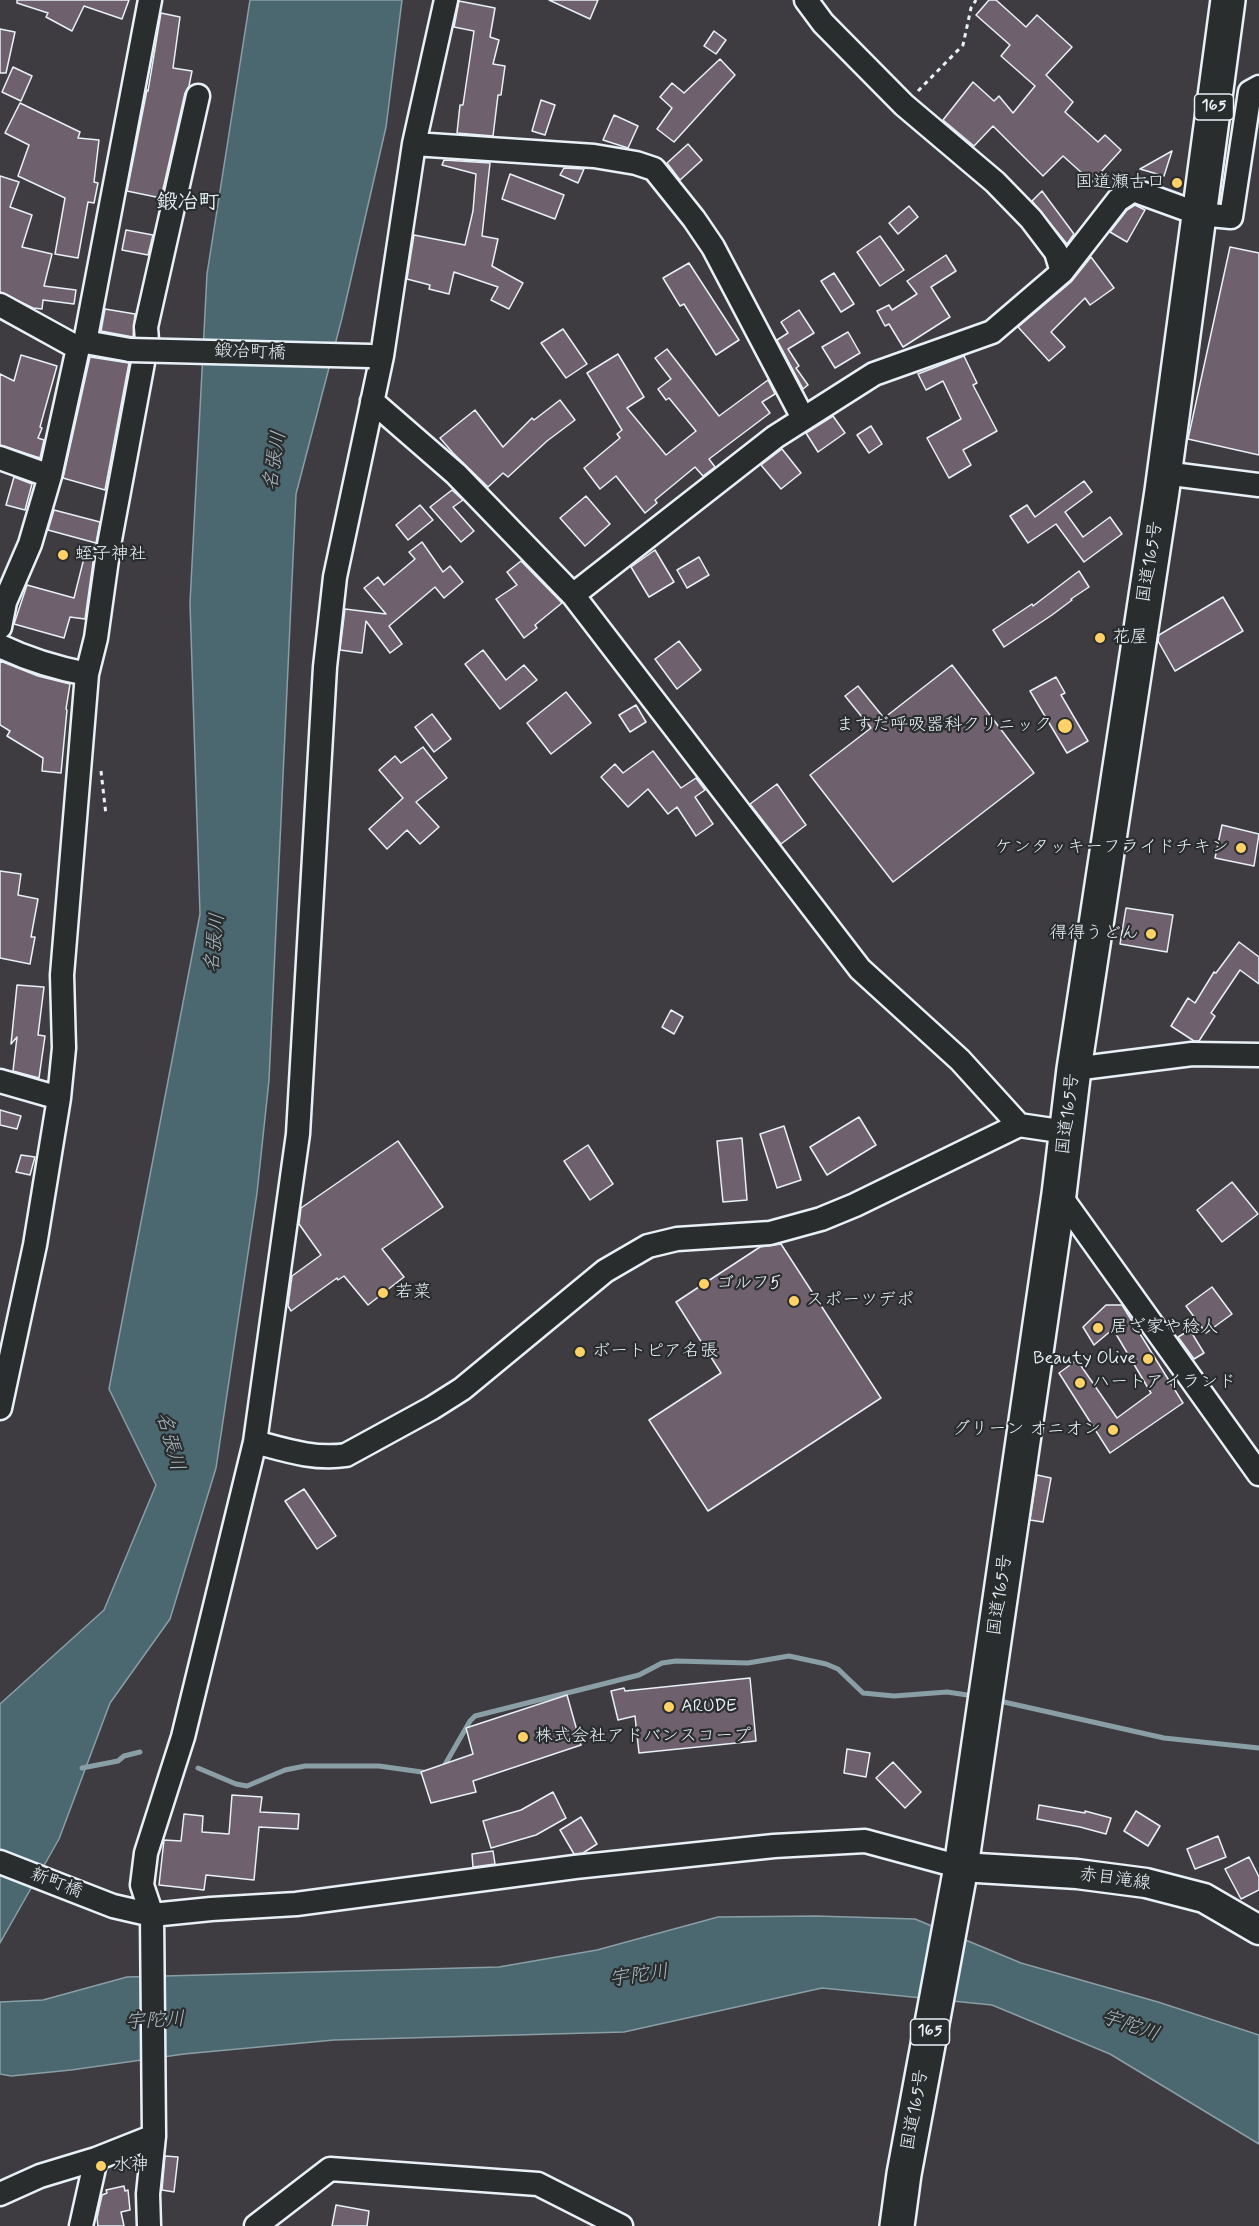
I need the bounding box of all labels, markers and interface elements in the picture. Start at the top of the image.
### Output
road number: 165 [1194,94,1234,120]
place label: 国道瀬古口 [1075,172,1165,194]
marker: 国道瀬古口 [1170,176,1184,190]
district label: 鍛冶町 [157,191,219,217]
street label: 鍛冶町橋 [214,341,286,365]
water label: 名張川 [259,429,293,493]
street label: 国道165号 [1134,520,1168,604]
place label: 蛭子神社 [75,544,147,566]
marker: 蛭子神社 [56,548,70,562]
place label: 花屋 [1112,627,1148,649]
marker: 花屋 [1093,631,1107,645]
place label: ますだ呼吸器科クリニック [836,715,1052,737]
marker: ますだ呼吸器科クリニック [1056,717,1074,735]
place label: ケンタッキーフライドチキン [995,837,1229,859]
marker: ケンタッキーフライドチキン [1234,841,1248,855]
water label: 名張川 [201,912,231,974]
place label: 得得うどん [1049,923,1139,945]
marker: 得得うどん [1144,927,1158,941]
street label: 国道165号 [1053,1072,1085,1156]
place label: ゴルフ5 [716,1273,781,1295]
marker: ゴルフ5 [697,1277,711,1291]
place label: 若菜 [395,1282,431,1304]
marker: 若菜 [376,1286,390,1300]
place label: スポーツデポ [806,1290,914,1312]
marker: スポーツデポ [787,1294,801,1308]
place label: 居ざ家や稔人 [1110,1317,1218,1339]
marker: 居ざ家や稔人 [1091,1321,1105,1335]
place label: ボートピア名張 [592,1341,718,1363]
marker: ボートピア名張 [573,1345,587,1359]
place label: Beauty Olive [1033,1348,1136,1370]
marker: Beauty Olive [1141,1352,1155,1366]
place label: ハートアイランド [1092,1372,1236,1394]
marker: ハートアイランド [1073,1376,1087,1390]
water label: 名張川 [150,1410,188,1474]
place label: グリーン オニオン [952,1419,1101,1441]
marker: グリーン オニオン [1106,1423,1120,1437]
street label: 国道165号 [985,1553,1017,1637]
place label: ARUDE [681,1696,737,1718]
marker: ARUDE [662,1700,676,1714]
place label: 株式会社アドバンスコープ [535,1726,751,1748]
marker: 株式会社アドバンスコープ [516,1730,530,1744]
street label: 新町橋 [27,1864,85,1904]
street label: 赤目滝線 [1078,1864,1152,1896]
water label: 宇陀川 [608,1961,670,1993]
water label: 宇陀川 [1098,2006,1162,2048]
water label: 宇陀川 [124,2008,186,2036]
road number: 165 [910,2019,950,2045]
street label: 国道165号 [898,2068,934,2152]
place label: 水神 [113,2155,149,2177]
marker: 水神 [94,2159,108,2173]

